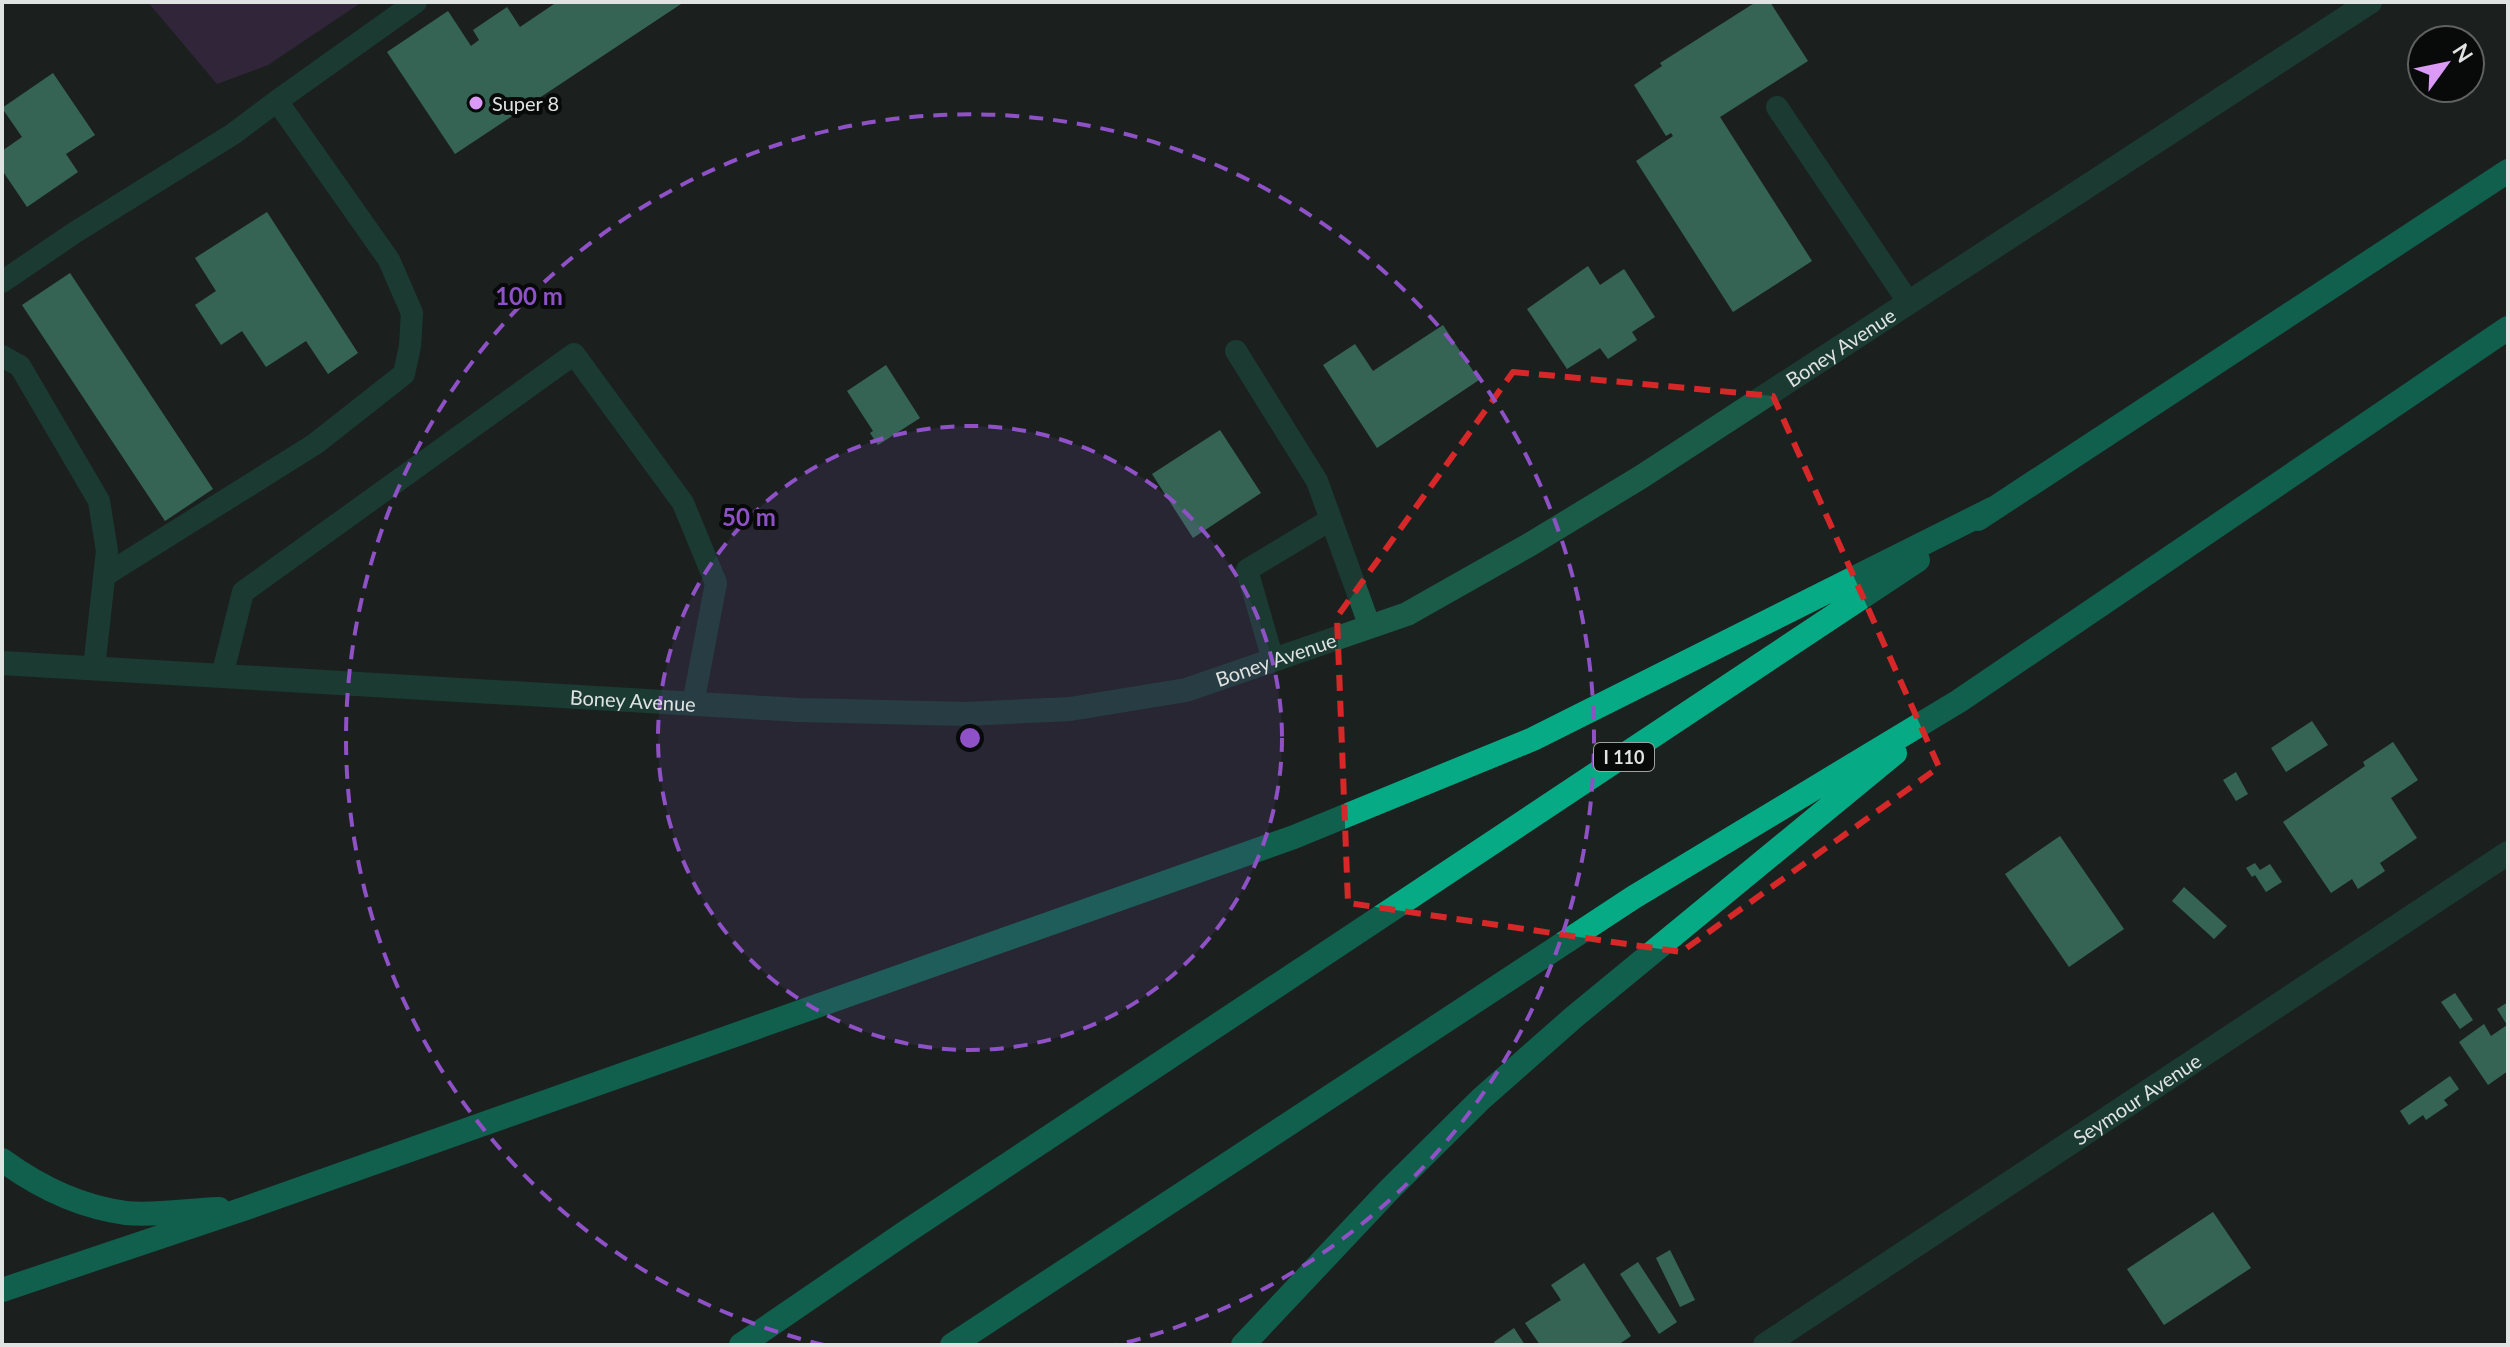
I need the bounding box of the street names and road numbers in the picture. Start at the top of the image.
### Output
street label: Boney Avenue [1781,303,1900,392]
street label: Boney Avenue [1212,627,1339,691]
street label: Boney Avenue [569,685,697,716]
road number: I 110 [1594,743,1654,771]
street label: Seymour Avenue [2069,1048,2205,1150]

